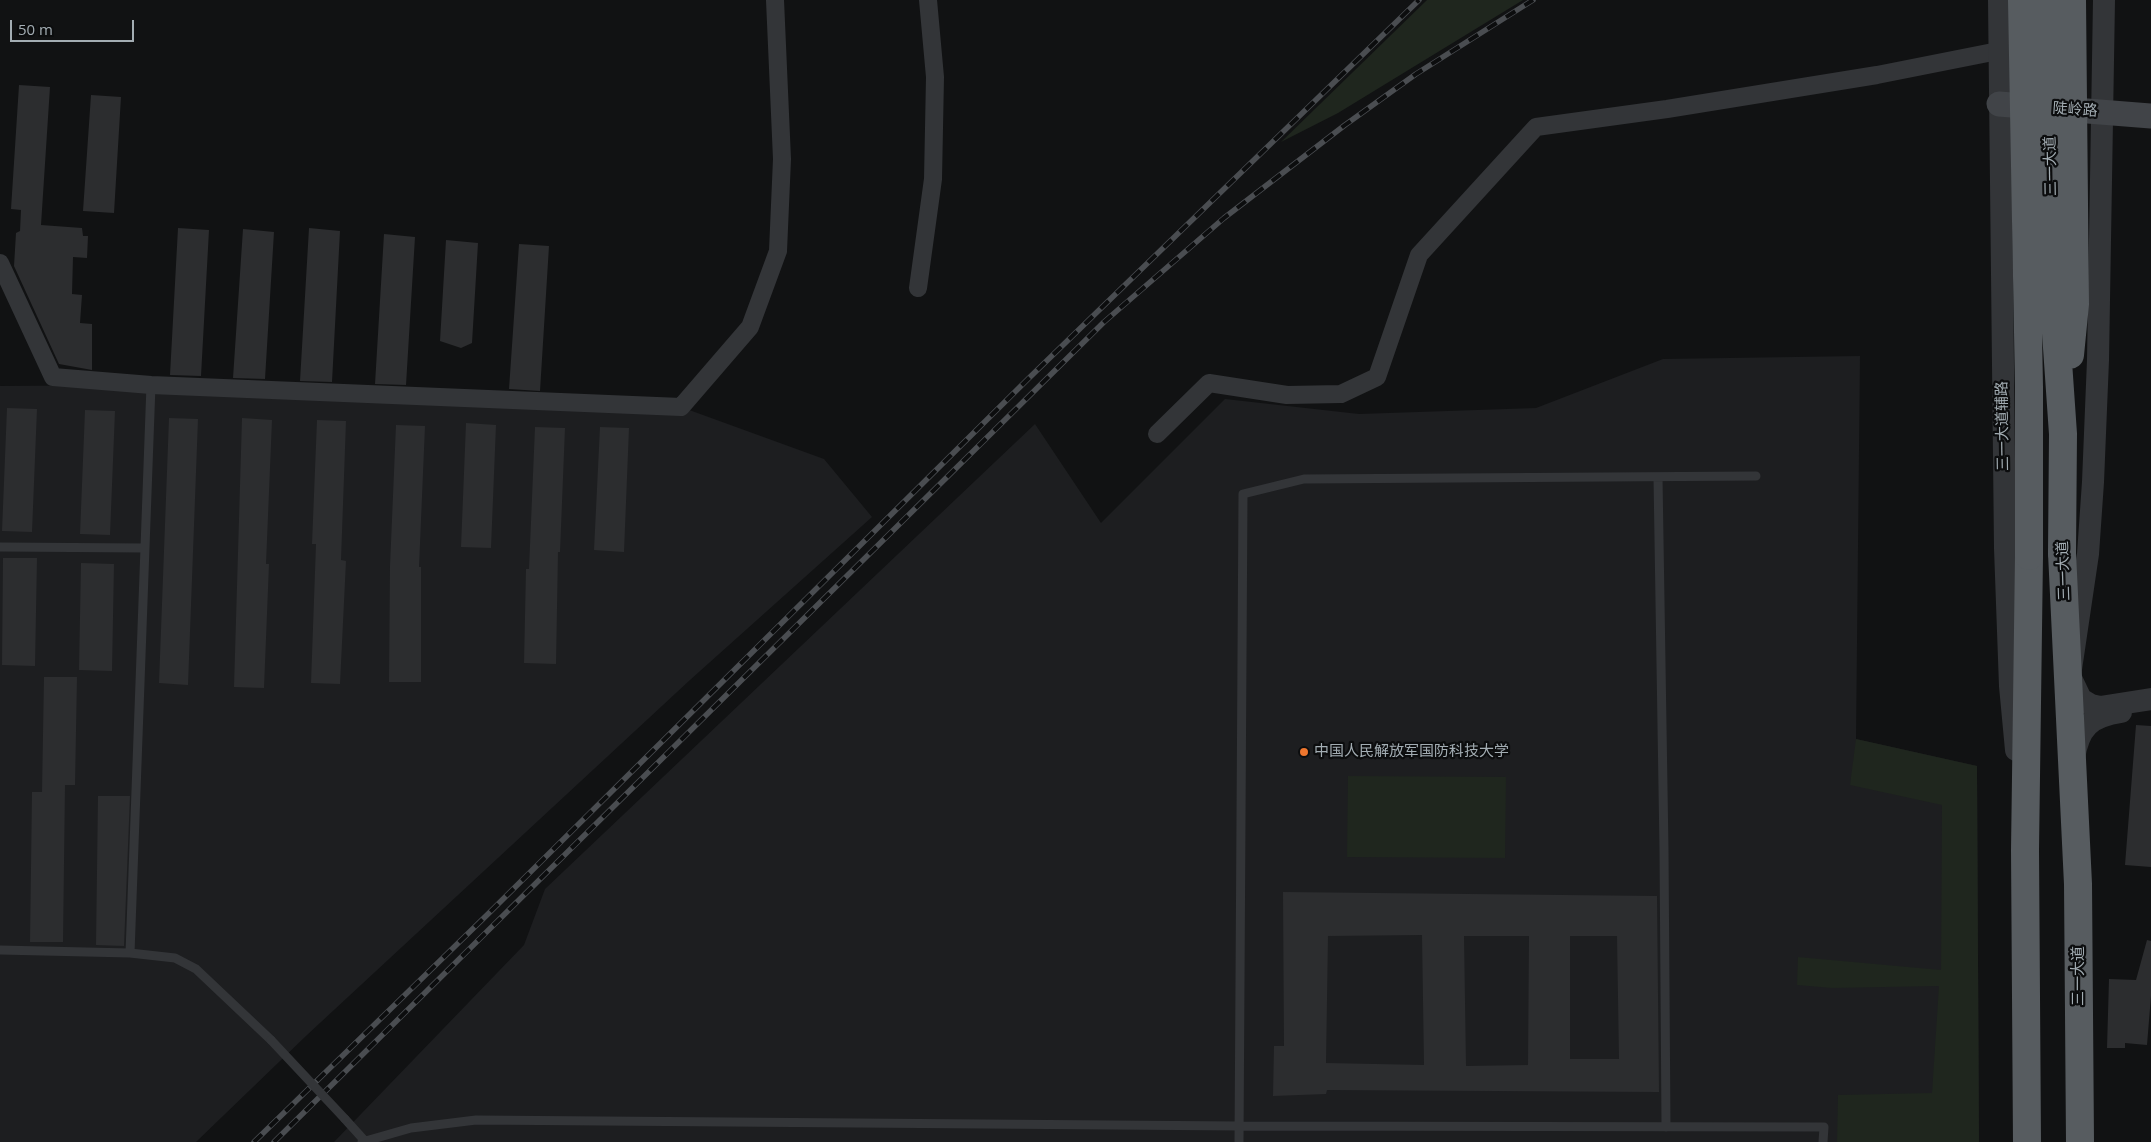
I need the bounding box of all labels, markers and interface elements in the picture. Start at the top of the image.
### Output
scale bar [12,10,136,42]
text: 50 m [18,19,53,39]
street label: 陡岭路 [2052,99,2098,121]
street label: 三一大道 [2041,136,2061,196]
street label: 三一大道辅路 [1993,381,2013,471]
street label: 三一大道 [2054,541,2074,601]
place label: 中国人民解放军国防科技大学 [1314,743,1509,761]
marker: 中国人民解放军国防科技大学 [1298,746,1310,758]
street label: 三一大道 [2070,946,2088,1006]

